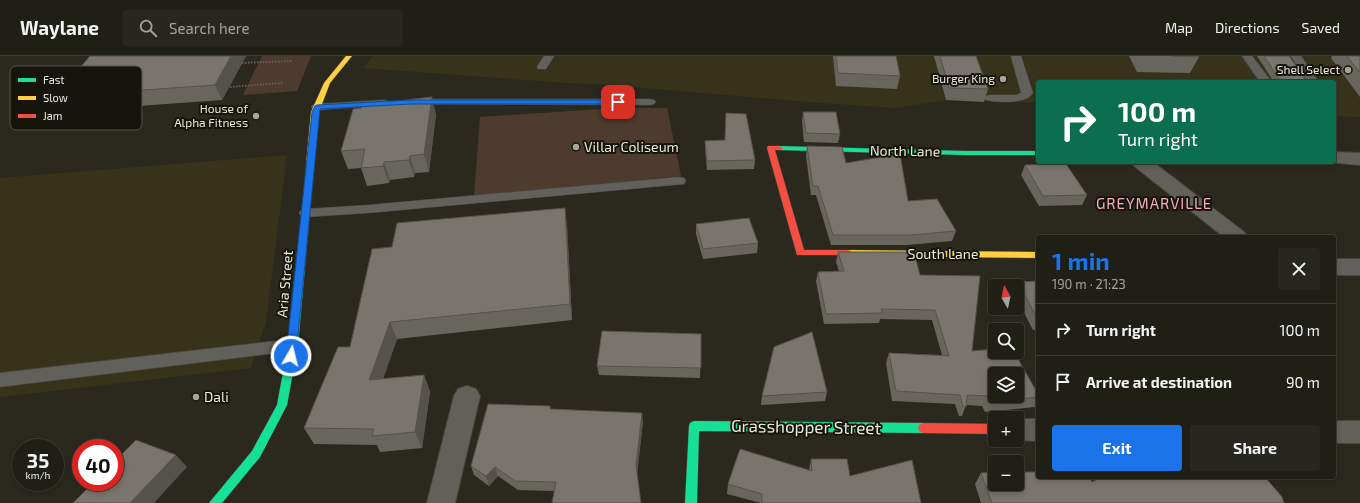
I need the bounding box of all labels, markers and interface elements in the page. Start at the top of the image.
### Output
search box [123,10,403,46]
text: Waylane [20,16,99,39]
icon: search [137,17,159,39]
text: Search here [169,19,250,37]
text: Map [1165,19,1193,36]
text: Directions [1215,19,1280,36]
text: Saved [1302,19,1340,36]
place label: Shell Select [1277,62,1340,76]
marker: Shell Select [1343,65,1353,75]
legend [10,66,142,130]
place label: Burger King [932,71,995,85]
text: Fast [43,73,65,86]
marker: Burger King [998,74,1008,84]
pin [601,85,635,119]
text: Slow [43,91,68,104]
icon: arrive [607,91,629,113]
text: 100 m [1118,94,1196,128]
icon: right [1052,96,1104,148]
place label: House of Alpha Fitness [174,101,248,129]
text: Jam [43,109,62,122]
marker: House of Alpha Fitness [251,111,261,121]
text: Turn right [1118,128,1198,150]
place label: Villar Coliseum [584,138,679,155]
street label: North Lane [870,141,940,160]
marker: Villar Coliseum [571,142,581,152]
district label: GREYMARVILLE [1096,194,1212,212]
street label: South Lane [908,245,978,262]
text: 1 min [1052,246,1110,275]
button: close [1278,248,1320,290]
street label: Aria Street [273,250,296,318]
text: 190 m · 21:23 [1052,276,1126,292]
north arrow [988,279,1024,315]
map controls [988,279,1024,491]
icon: right [1052,319,1074,341]
text: Turn right [1086,321,1156,339]
text: 100 m [1279,321,1320,339]
button: search [988,323,1024,359]
position arrow [270,335,312,377]
button: layers [988,367,1024,403]
icon: arrive [1052,371,1074,393]
text: Arrive at destination [1086,373,1232,391]
text: 90 m [1286,373,1320,391]
place label: Dali [204,388,229,405]
marker: Dali [191,392,201,402]
button: + [988,411,1024,447]
street label: Grasshopper Street [731,415,882,438]
button: Exit [1052,425,1182,471]
button: Share [1190,425,1320,471]
speed limit sign: 40 [72,439,124,491]
text: 35 [27,448,49,472]
button: − [988,455,1024,491]
text: km/h [26,469,50,481]

